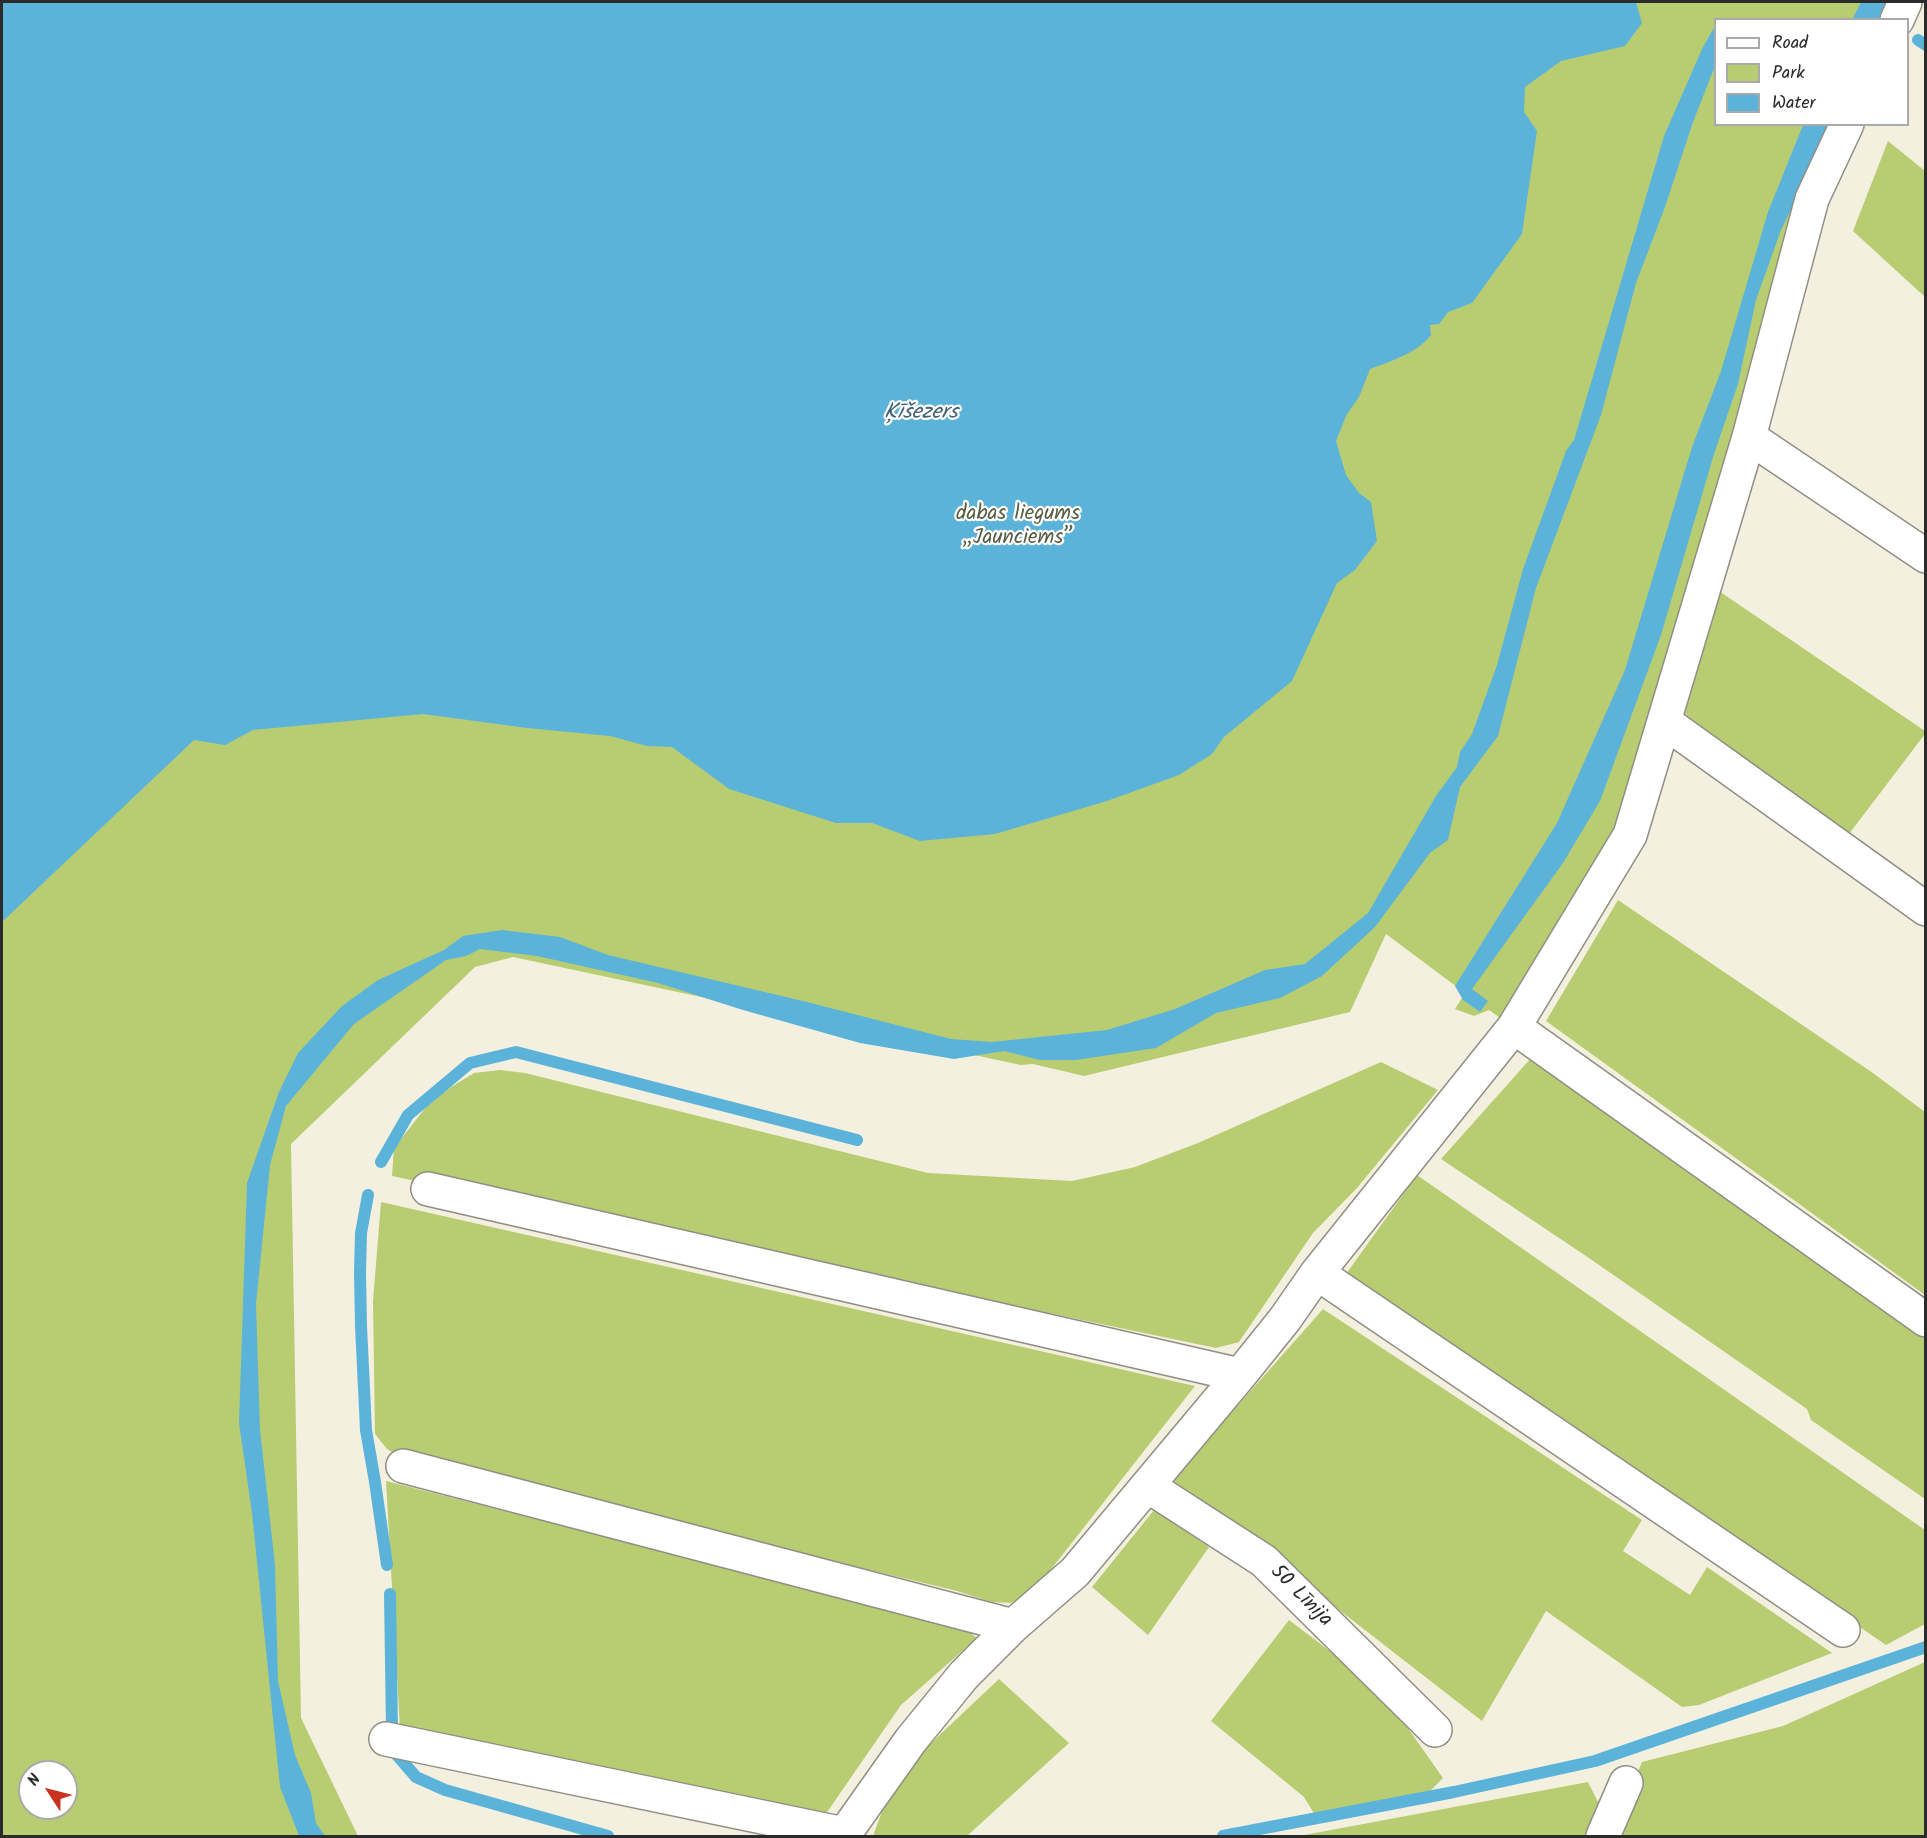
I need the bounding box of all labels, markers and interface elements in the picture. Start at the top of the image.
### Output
legend [1714,18,1909,126]
text: Road [1772,29,1808,58]
text: Park [1772,59,1805,88]
text: Water [1772,89,1816,118]
water label: Ķīšezers [884,401,958,427]
park label: dabas liegums „Jaunciems” [956,502,1080,552]
street label: 50 Līnija [1264,1561,1336,1633]
north arrow [18,1760,78,1820]
text: N [22,1769,48,1792]

